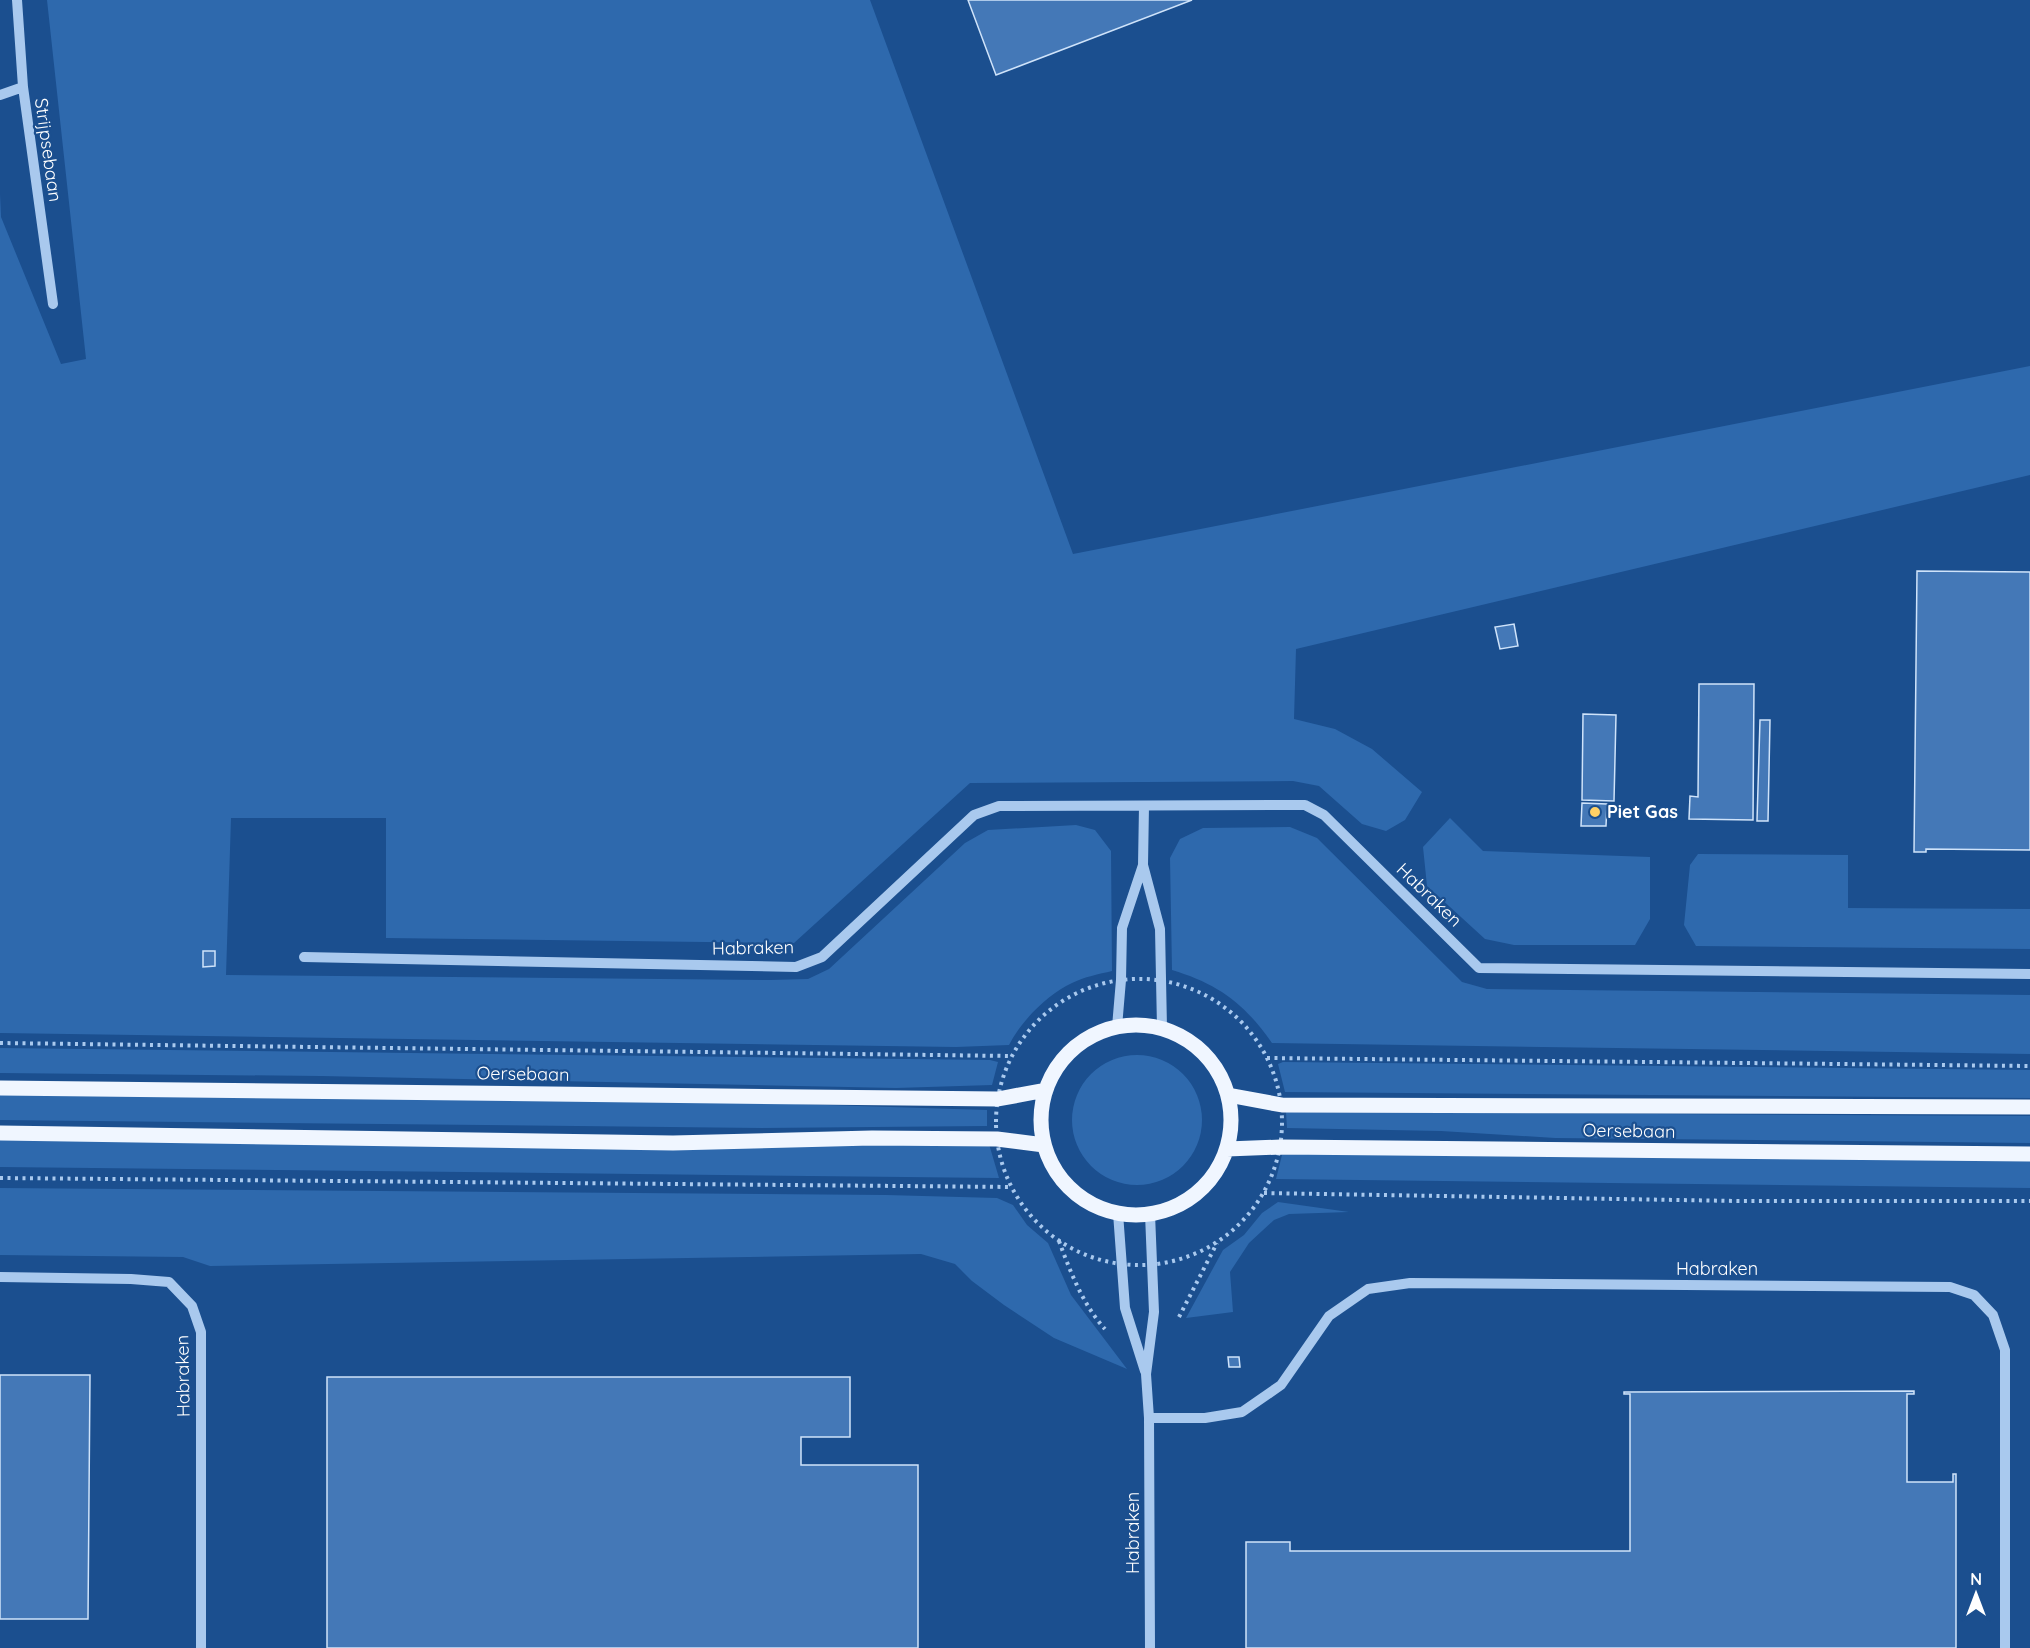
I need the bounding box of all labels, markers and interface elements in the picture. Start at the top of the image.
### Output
street label: Strijpsebaan [30,96,67,203]
place label: Piet Gas [1607,800,1678,823]
marker: Piet Gas [1588,805,1602,819]
street label: Habraken [1392,858,1467,931]
street label: Habraken [712,935,794,960]
street label: Oersebaan [476,1061,570,1086]
street label: Oersebaan [1582,1118,1676,1143]
street label: Habraken [1676,1257,1758,1280]
street label: Habraken [170,1335,195,1417]
street label: Habraken [1121,1492,1144,1574]
north arrow [1946,1564,2006,1624]
text: N [1970,1569,1982,1589]

